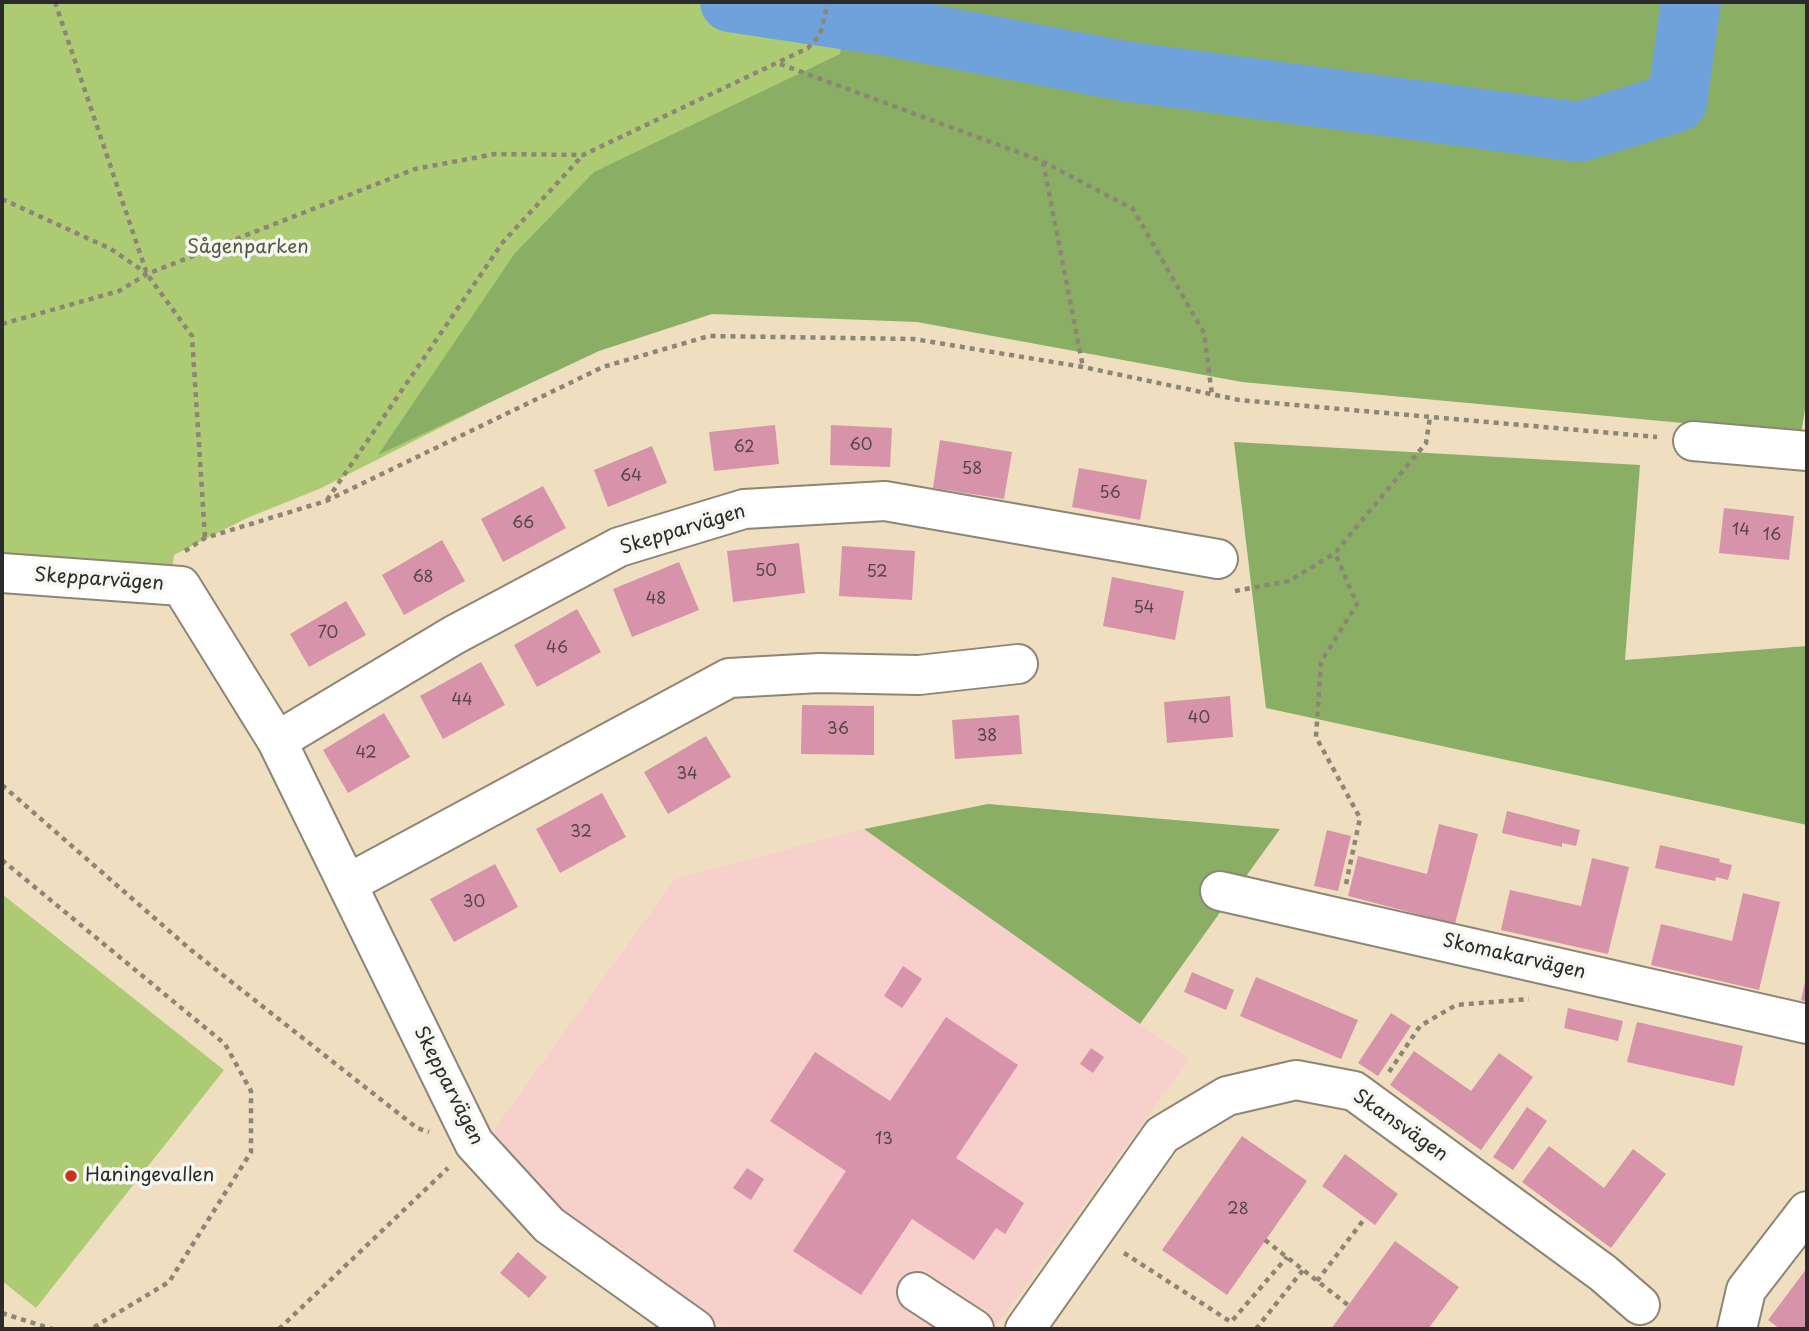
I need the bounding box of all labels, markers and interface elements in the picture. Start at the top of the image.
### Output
park label: Sågenparken [187,237,309,259]
house number: 60 [850,436,872,456]
house number: 62 [733,438,755,458]
house number: 58 [962,460,982,480]
house number: 64 [620,467,642,487]
house number: 56 [1099,484,1121,504]
street label: Skepparvägen [618,500,748,560]
house number: 66 [512,514,534,534]
house number: 14 [1732,521,1750,541]
house number: 16 [1763,526,1781,546]
house number: 50 [755,562,777,582]
house number: 52 [866,563,888,583]
street label: Skepparvägen [34,564,164,596]
house number: 68 [412,568,434,588]
house number: 48 [646,590,666,610]
house number: 54 [1134,599,1154,619]
house number: 70 [318,624,338,644]
house number: 46 [546,639,568,659]
house number: 44 [451,691,473,711]
house number: 40 [1188,709,1210,729]
house number: 36 [827,720,849,740]
house number: 38 [977,727,997,747]
house number: 42 [355,744,377,764]
house number: 34 [676,765,698,785]
house number: 32 [570,823,592,843]
house number: 30 [463,893,485,913]
street label: Skomakarvägen [1440,929,1588,985]
street label: Skepparvägen [408,1023,488,1149]
street label: Skansvägen [1348,1085,1452,1167]
house number: 13 [875,1130,893,1150]
place label: Haningevallen [85,1165,214,1187]
marker: Haningevallen [63,1168,79,1184]
house number: 28 [1227,1200,1249,1220]

